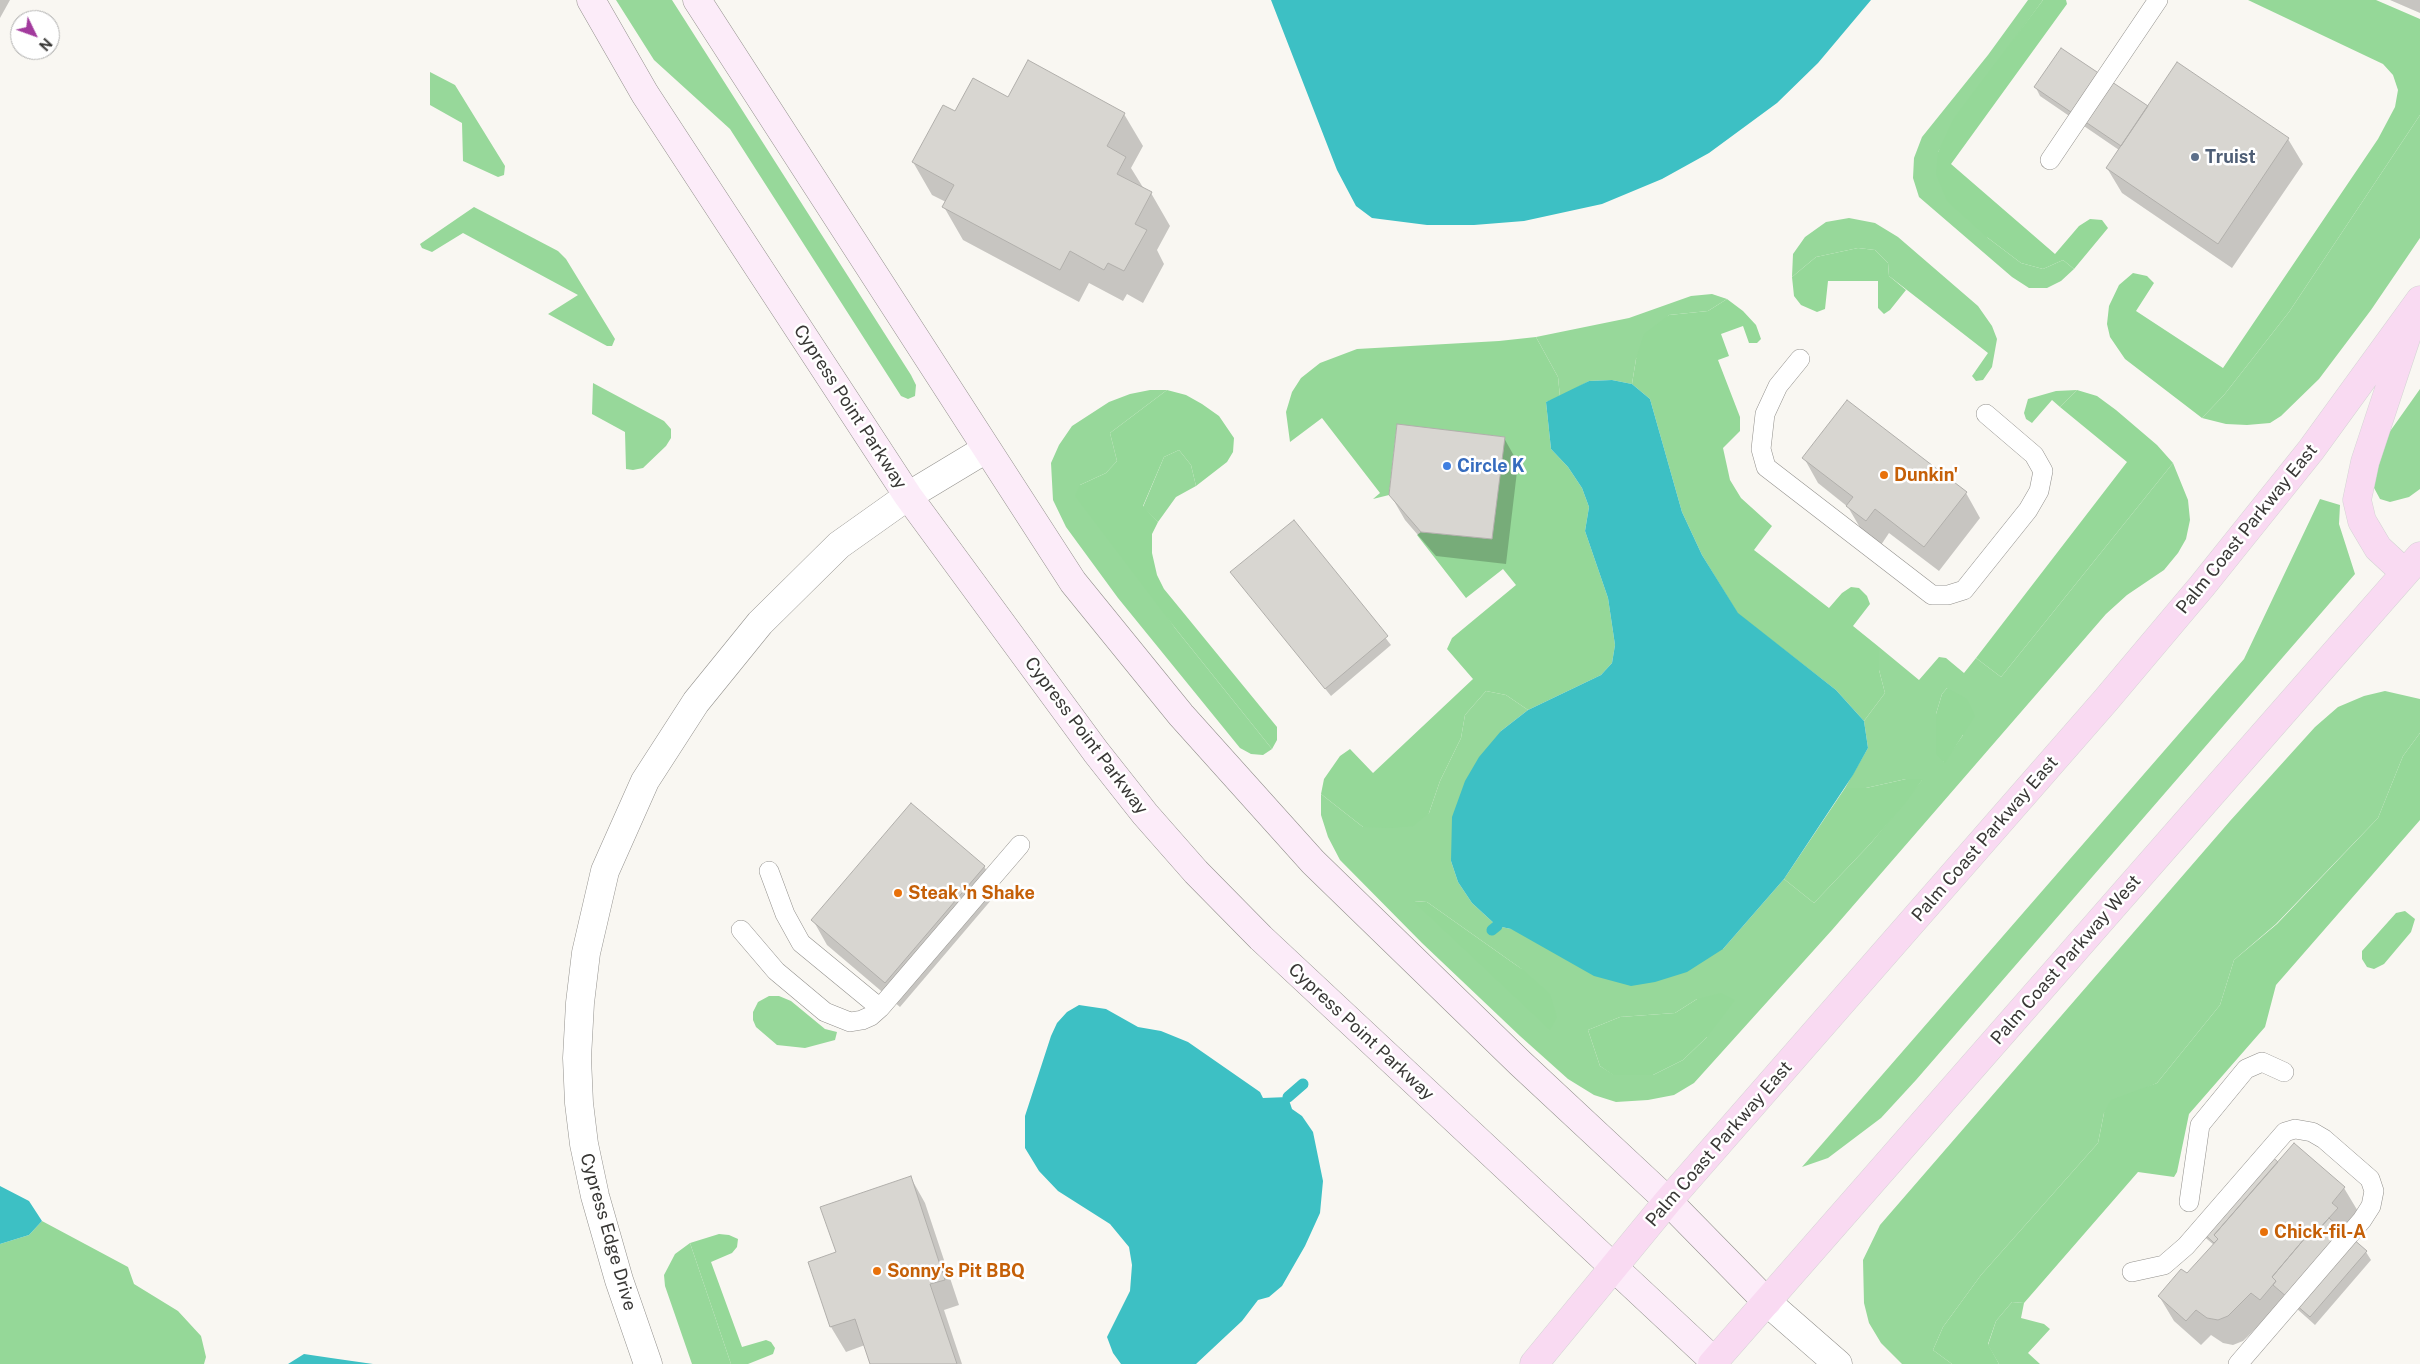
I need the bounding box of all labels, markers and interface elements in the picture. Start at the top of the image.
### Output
north arrow [10,10,60,60]
text: N [36,35,55,54]
place label: Truist [2205,146,2256,168]
marker: Truist [2189,151,2201,163]
street label: Cypress Point Parkway [789,321,911,493]
street label: Palm Coast Parkway East [2172,440,2322,618]
place label: Circle K [1457,455,1525,477]
marker: Circle K [1441,460,1453,472]
place label: Dunkin' [1894,464,1958,486]
marker: Dunkin' [1878,469,1890,481]
street label: Cypress Point Parkway [1020,653,1152,819]
street label: Palm Coast Parkway East [1907,752,2063,926]
street label: Palm Coast Parkway West [1986,871,2146,1049]
place label: Steak 'n Shake [908,882,1035,904]
marker: Steak 'n Shake [892,887,904,899]
street label: Cypress Point Parkway [1284,959,1438,1105]
street label: Palm Coast Parkway East [1641,1057,1797,1231]
street label: Cypress Edge Drive [575,1151,641,1313]
place label: Chick-fil-A [2274,1221,2366,1243]
marker: Chick-fil-A [2258,1226,2270,1238]
place label: Sonny's Pit BBQ [887,1260,1025,1282]
marker: Sonny's Pit BBQ [871,1265,883,1277]

